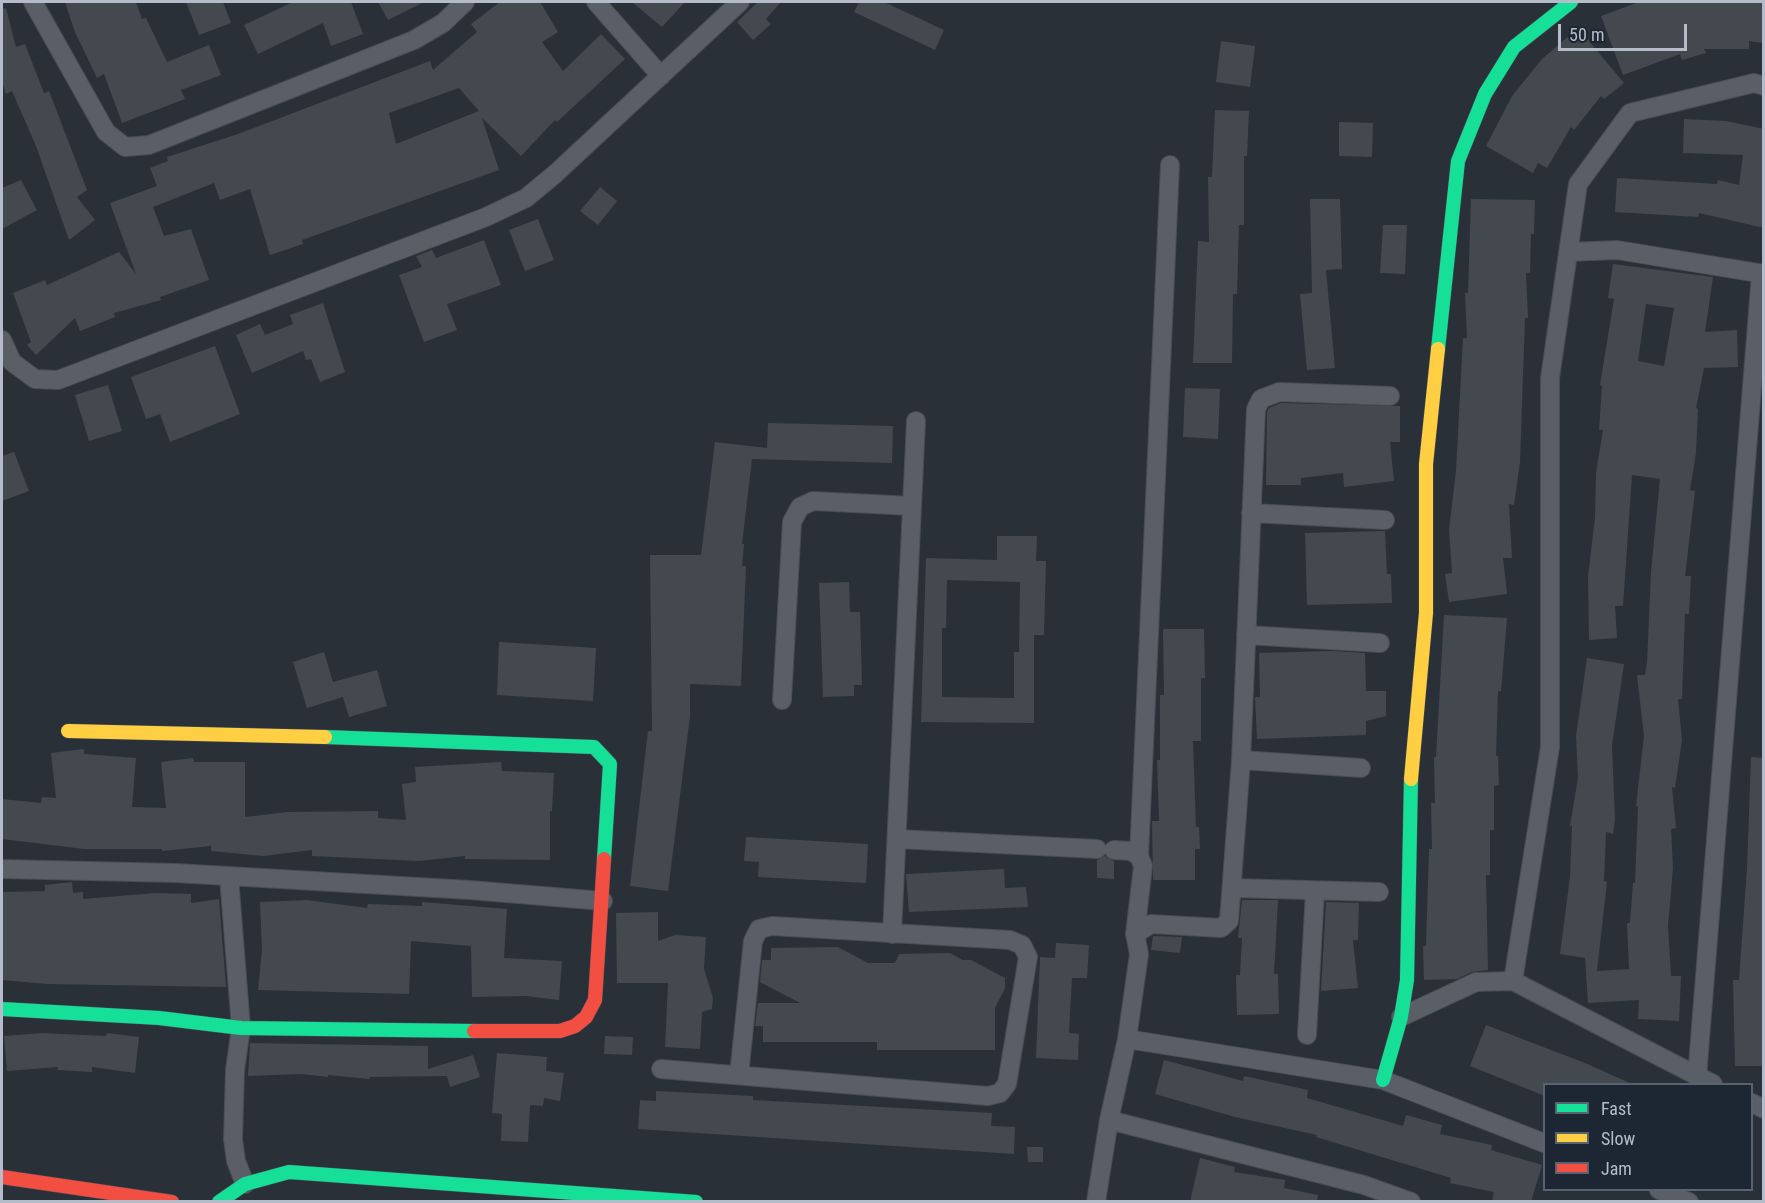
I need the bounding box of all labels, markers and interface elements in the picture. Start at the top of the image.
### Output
scale bar [1561,12,1690,50]
text: 50 m [1569,24,1604,45]
legend [1543,1083,1753,1191]
text: Fast [1601,1098,1632,1119]
text: Slow [1601,1128,1635,1149]
text: Jam [1601,1158,1632,1179]

